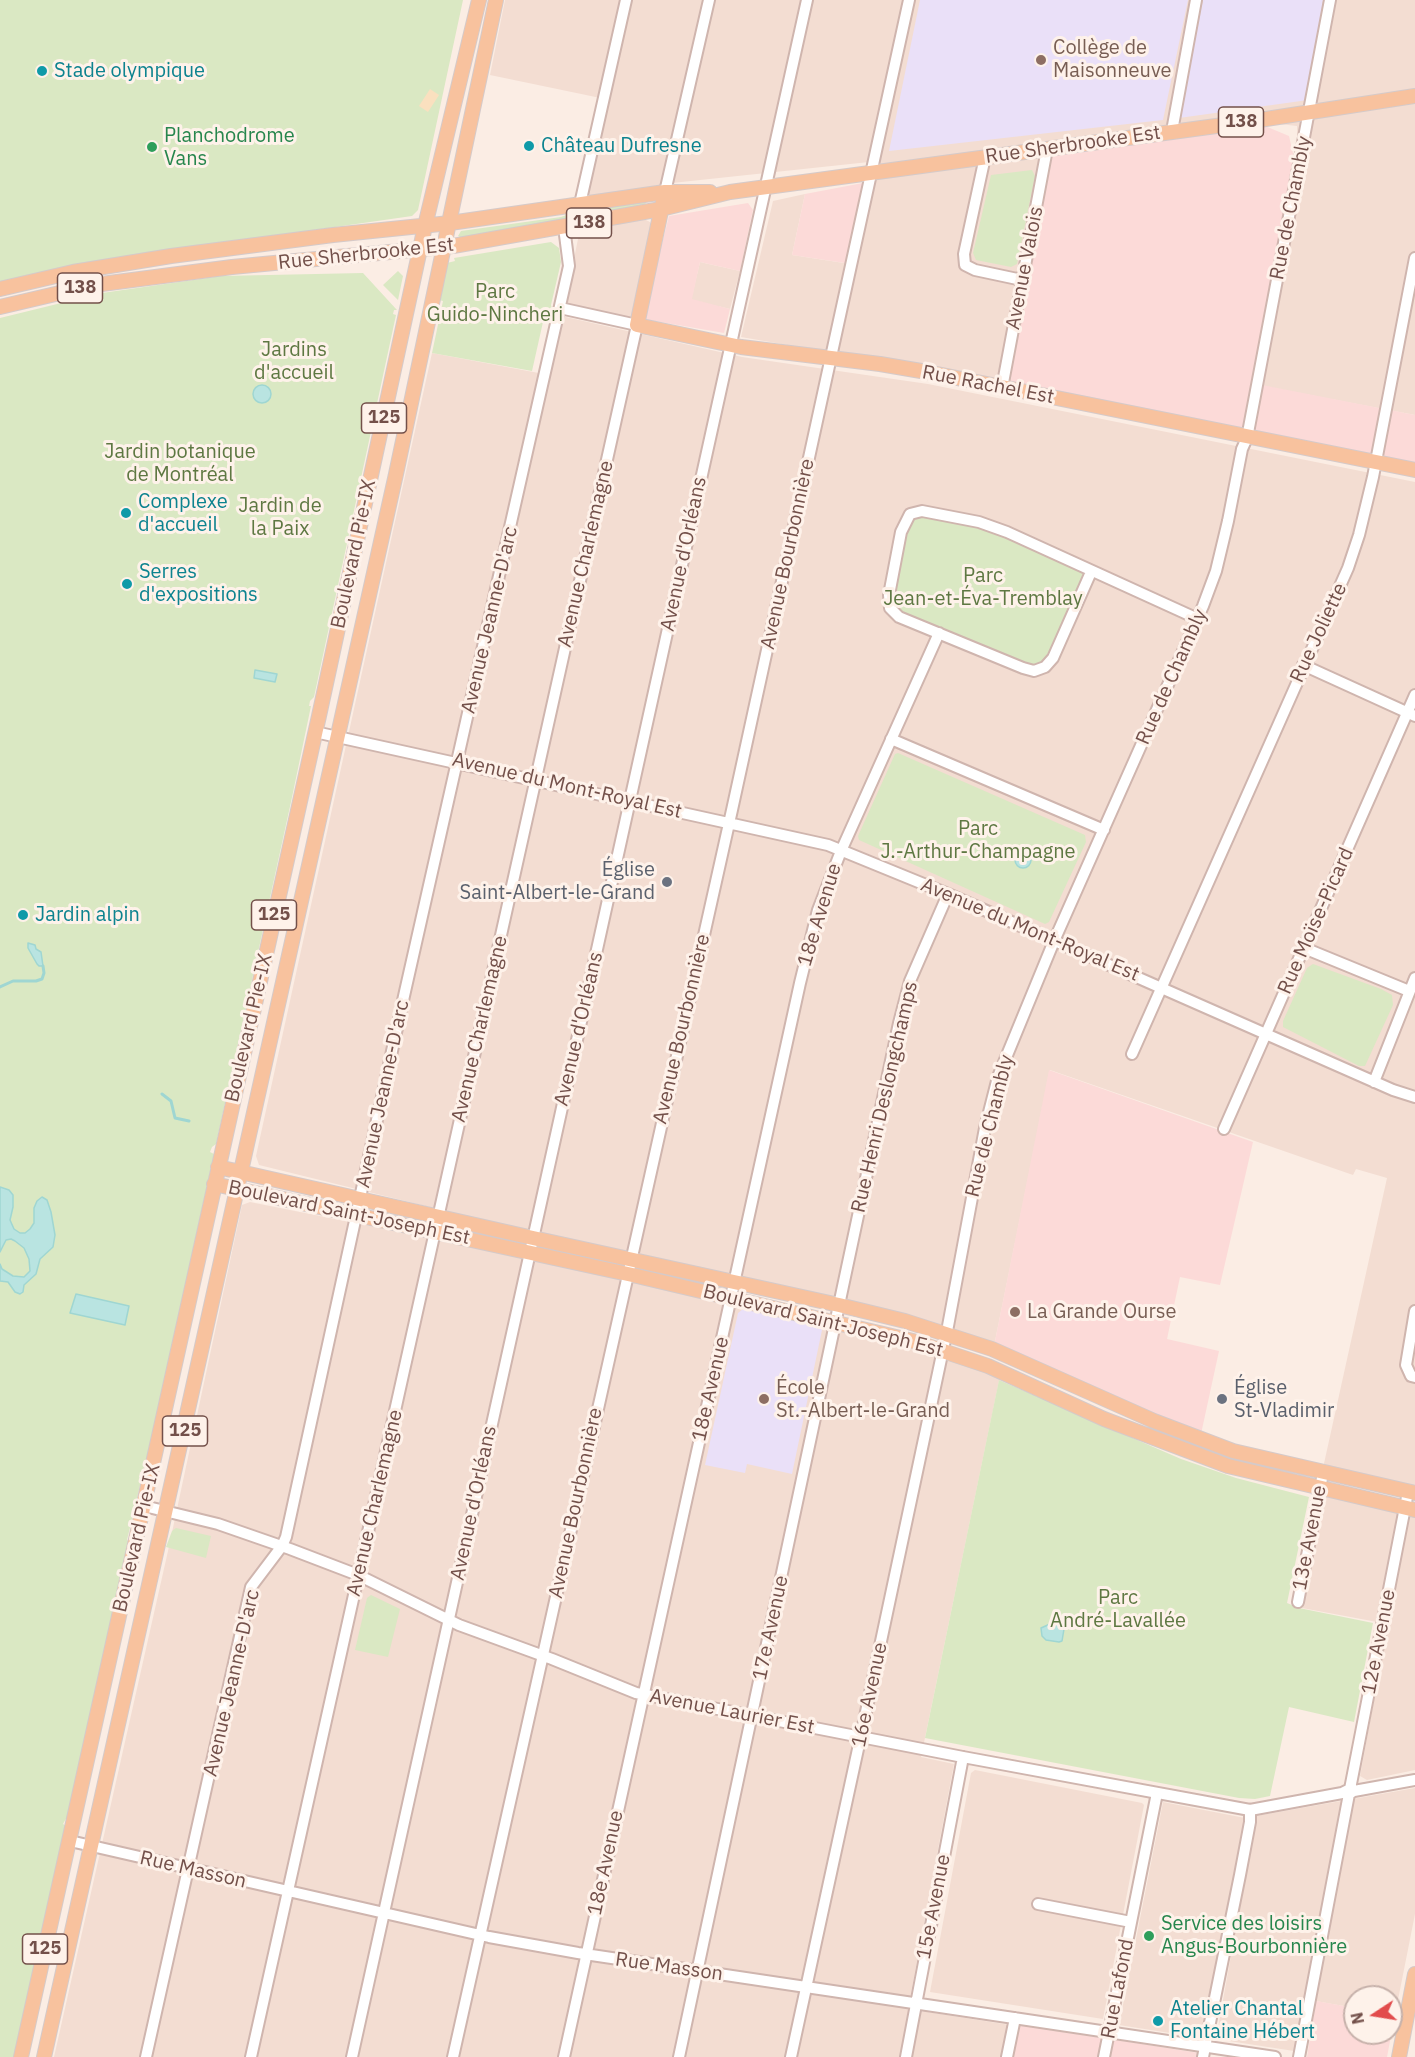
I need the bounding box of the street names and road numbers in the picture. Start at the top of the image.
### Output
road number: 138 [1218,107,1264,137]
street label: Rue Sherbrooke Est [984,121,1162,169]
street label: Rue de Chambly [1265,134,1317,282]
street label: Avenue Valois [1001,204,1049,332]
road number: 138 [566,208,612,238]
street label: Rue Sherbrooke Est [277,233,455,275]
road number: 138 [58,273,103,303]
street label: Rue Rachel Est [920,360,1056,410]
road number: 125 [362,403,406,433]
street label: Avenue Bourbonnière [756,457,820,651]
street label: Avenue Charlemagne [553,458,619,650]
street label: Avenue d'Orléans [656,475,712,633]
street label: Boulevard Pie-IX [326,477,382,631]
street label: Avenue Jeanne-D'arc [457,524,523,716]
street label: Rue Joliette [1285,579,1353,687]
street label: Rue de Chambly [1131,605,1213,749]
street label: Avenue du Mont-Royal Est [450,748,684,824]
street label: Rue Moïse-Picard [1273,844,1359,998]
street label: 18e Avenue [793,861,847,969]
street label: Avenue du Mont-Royal Est [917,873,1143,987]
road number: 125 [252,900,296,930]
street label: Avenue Bourbonnière [648,932,716,1126]
street label: Avenue Charlemagne [447,933,513,1125]
street label: Avenue d'Orléans [550,950,608,1108]
street label: Boulevard Pie-IX [220,951,278,1105]
street label: Rue Henri Deslongchamps [847,979,923,1215]
street label: Avenue Jeanne-D'arc [351,998,415,1190]
street label: Rue de Chambly [961,1052,1019,1200]
street label: Boulevard Saint-Joseph Est [226,1176,472,1250]
street label: Boulevard Saint-Joseph Est [701,1280,945,1362]
street label: 18e Avenue [687,1334,735,1444]
street label: Avenue Bourbonnière [544,1406,608,1600]
street label: Avenue Charlemagne [342,1407,408,1599]
road number: 125 [162,1416,207,1446]
street label: Avenue d'Orléans [446,1424,502,1582]
street label: Boulevard Pie-IX [108,1461,166,1615]
street label: 13e Avenue [1288,1483,1332,1593]
street label: 17e Avenue [748,1573,794,1683]
street label: Avenue Jeanne-D'arc [199,1587,265,1779]
street label: 12e Avenue [1357,1587,1401,1697]
street label: 16e Avenue [847,1640,893,1750]
street label: Avenue Laurier Est [648,1684,816,1740]
street label: 18e Avenue [583,1808,629,1918]
street label: Rue Masson [137,1846,249,1894]
street label: 15e Avenue [912,1852,956,1962]
road number: 125 [22,1934,68,1964]
street label: Rue Lafond [1097,1937,1139,2041]
street label: Rue Masson [614,1948,724,1986]

